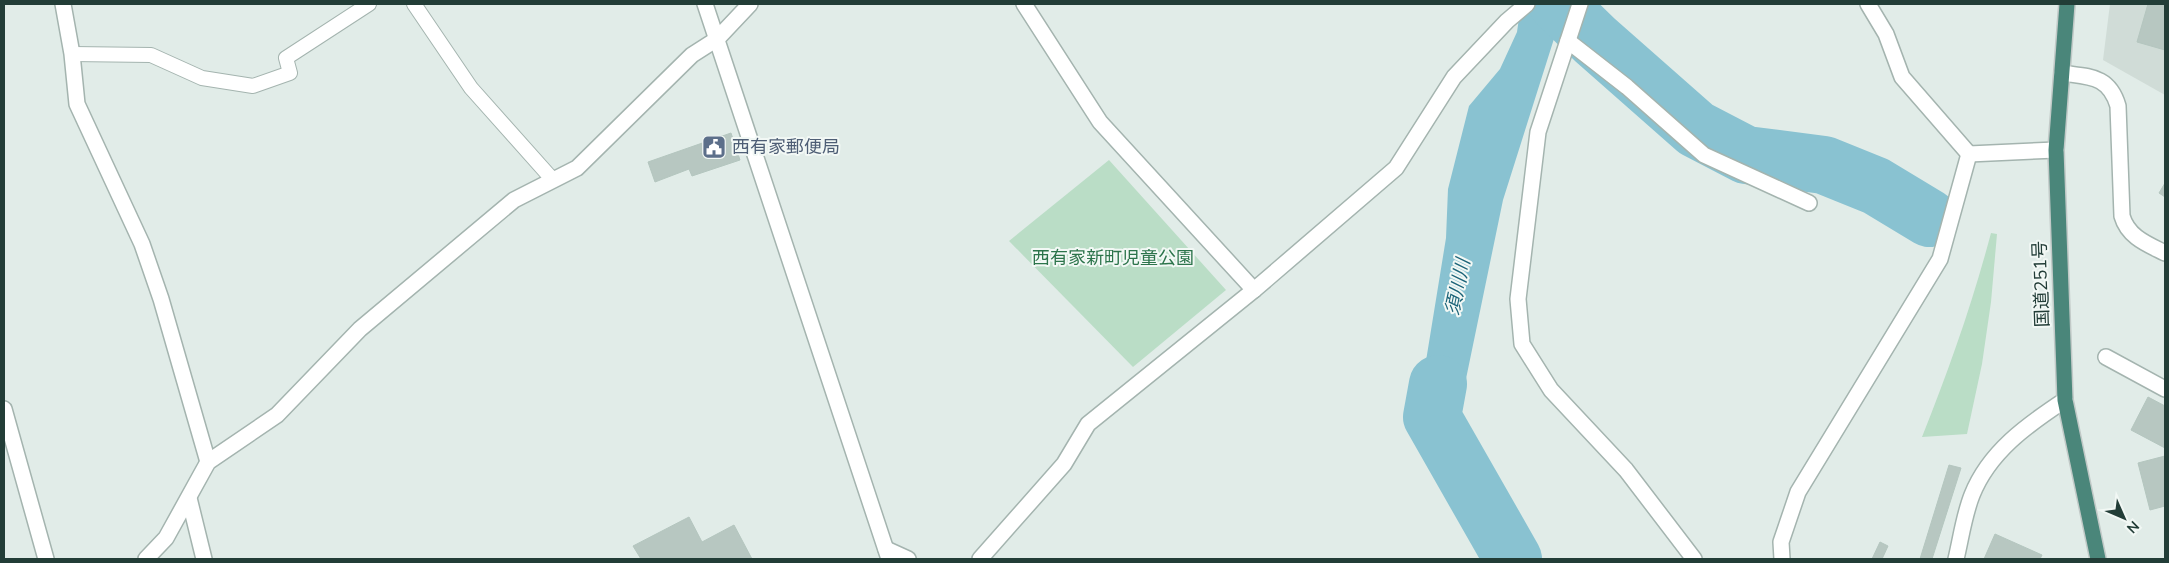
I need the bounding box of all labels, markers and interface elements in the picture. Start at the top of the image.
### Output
public building icon: 西有家郵便局 [701,134,727,160]
place label: 西有家郵便局 [732,135,840,159]
street label: 国道251号 [2027,240,2055,328]
park label: 西有家新町児童公園 [1032,246,1194,270]
water label: 須川川 [1439,254,1477,318]
north arrow [2099,493,2149,543]
text: N [2122,516,2143,537]

